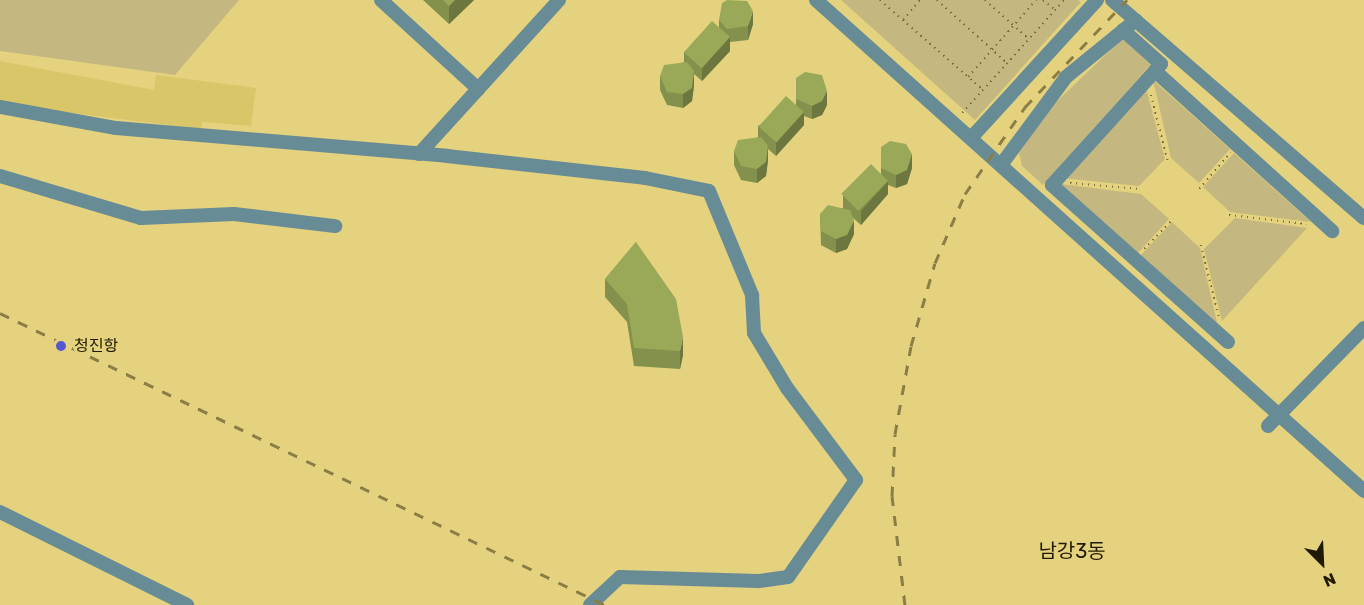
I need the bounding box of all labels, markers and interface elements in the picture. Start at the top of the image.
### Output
place label: 청진항 [74,336,118,356]
marker: 청진항 [52,337,70,355]
north arrow [1292,533,1352,593]
district label: 남강3동 [1038,539,1106,563]
text: N [1320,569,1339,591]

